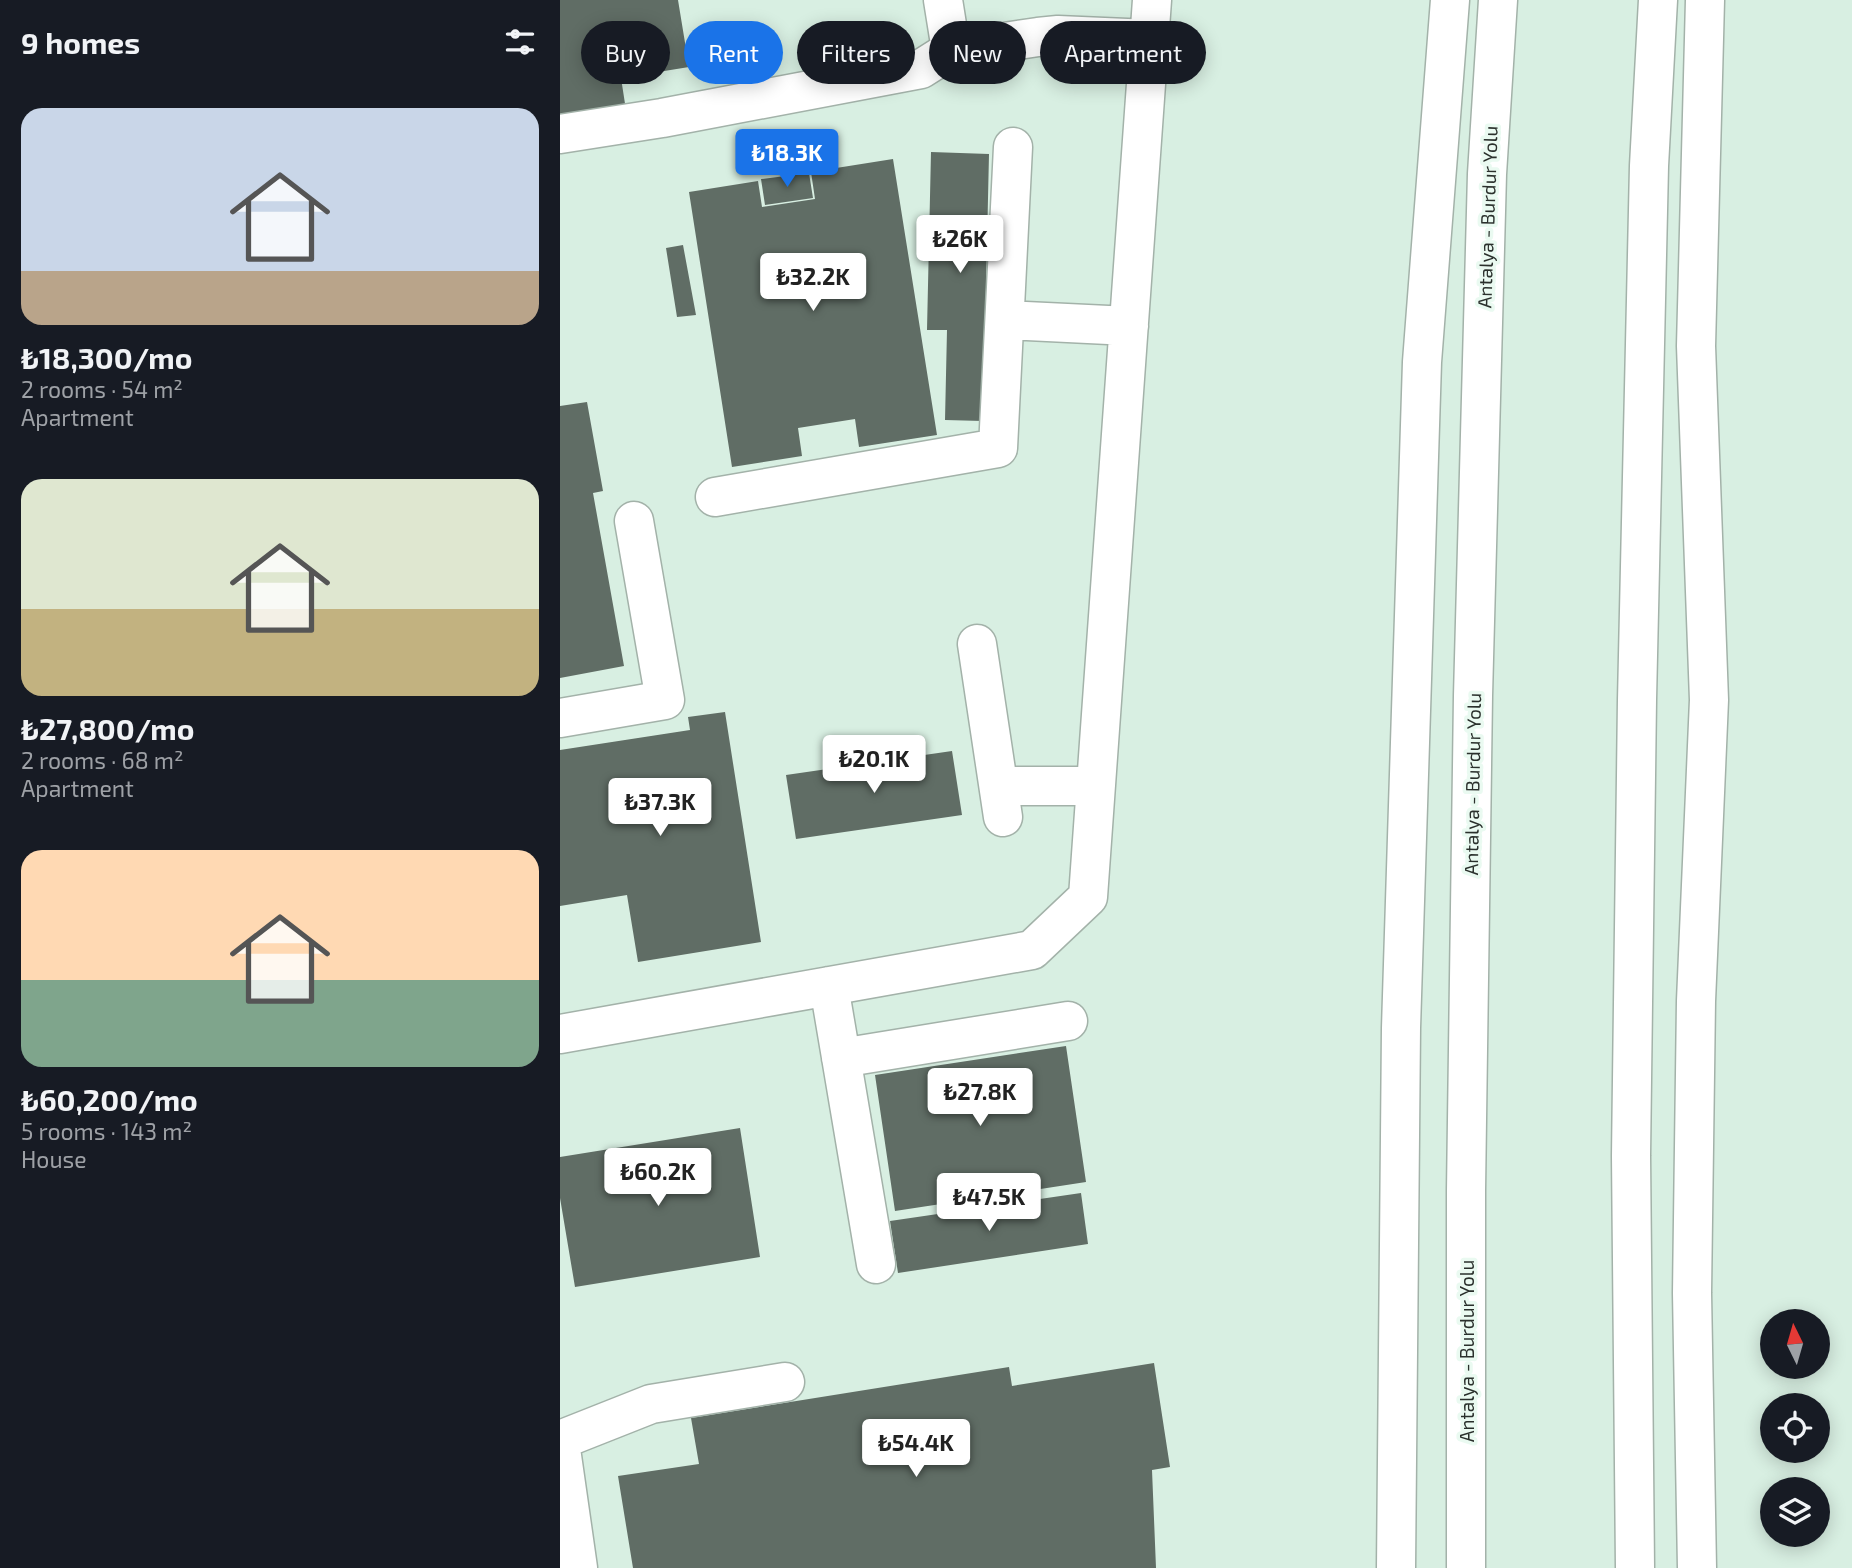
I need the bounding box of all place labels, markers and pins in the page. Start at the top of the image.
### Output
pin: ₺18.3K [730,130,844,189]
pin: ₺26K [919,216,1001,275]
pin: ₺32.2K [756,254,870,313]
pin: ₺20.1K [817,736,931,795]
pin: ₺37.3K [603,778,717,838]
pin: ₺27.8K [923,1068,1037,1128]
pin: ₺60.2K [601,1148,715,1208]
pin: ₺47.5K [932,1174,1046,1233]
pin: ₺54.4K [859,1420,973,1479]

